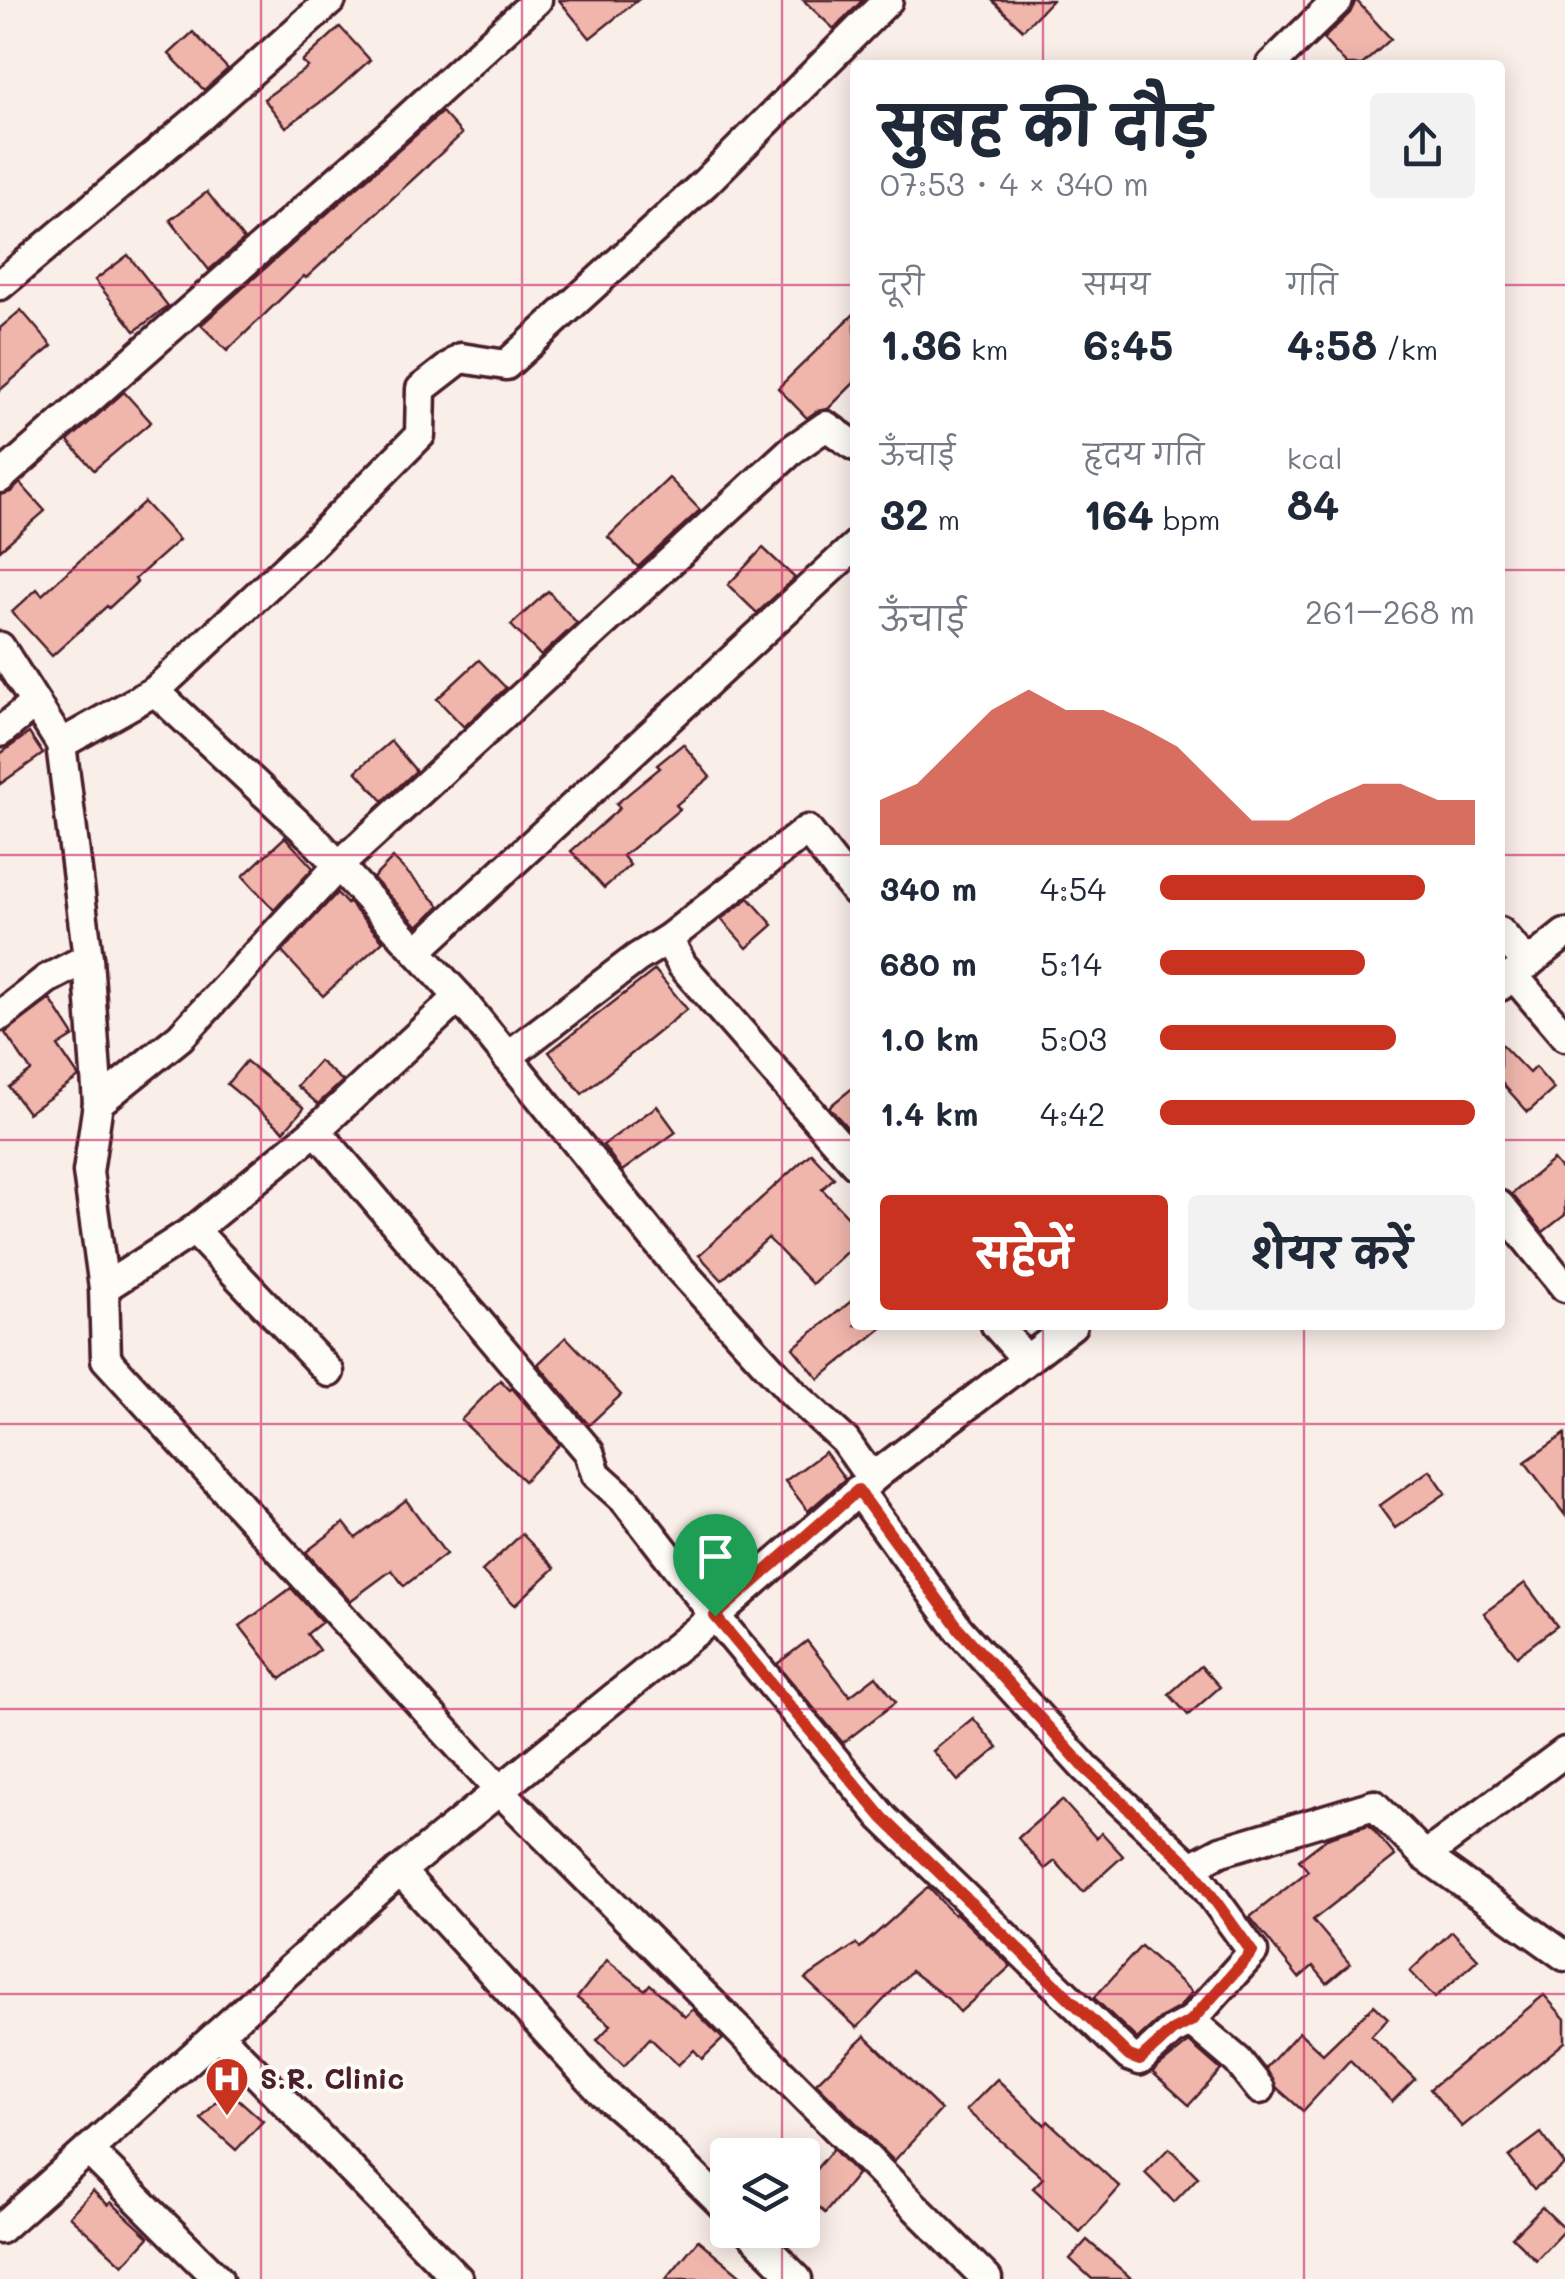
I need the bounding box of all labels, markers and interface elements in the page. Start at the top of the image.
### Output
text: सुबह की दौड़ [880,88,1211,160]
button: share [1370,93,1475,198]
text: 07:53 · 4 × 340 m [880,162,1149,204]
text: दूरी [880,266,924,302]
text: समय [1083,266,1150,302]
text: गति [1287,266,1338,302]
text: 1.36 [880,316,962,371]
text: 6:45 [1083,316,1173,371]
text: 4:58 [1287,316,1377,371]
text: km [962,331,1008,367]
text: /km [1377,331,1438,367]
text: ऊँचाई [880,436,955,472]
text: हृदय गति [1083,436,1204,472]
text: kcal [1287,440,1342,476]
text: 84 [1287,476,1339,531]
text: 32 [880,486,929,541]
text: 164 [1083,486,1154,541]
text: m [929,501,960,537]
text: bpm [1154,501,1220,537]
text: 261–268 m [1305,590,1475,632]
text: ऊँचाई [880,597,966,639]
text: 340 m [880,867,977,909]
text: 4:54 [1040,867,1106,909]
text: 680 m [880,942,977,984]
text: 5:14 [1040,942,1102,984]
text: 1.0 km [880,1017,979,1059]
text: 5:03 [1040,1017,1107,1059]
text: 1.4 km [880,1092,979,1134]
text: 4:42 [1040,1092,1105,1134]
button: सहेजें [880,1195,1168,1310]
button: शेयर करें [1188,1195,1475,1310]
pin [673,1514,758,1617]
icon: arrive [688,1529,743,1584]
hospital icon: S.R. Clinic [204,2056,250,2117]
place label: S.R. Clinic [260,2060,404,2096]
map controls [710,2138,820,2248]
button: layers [710,2138,820,2248]

